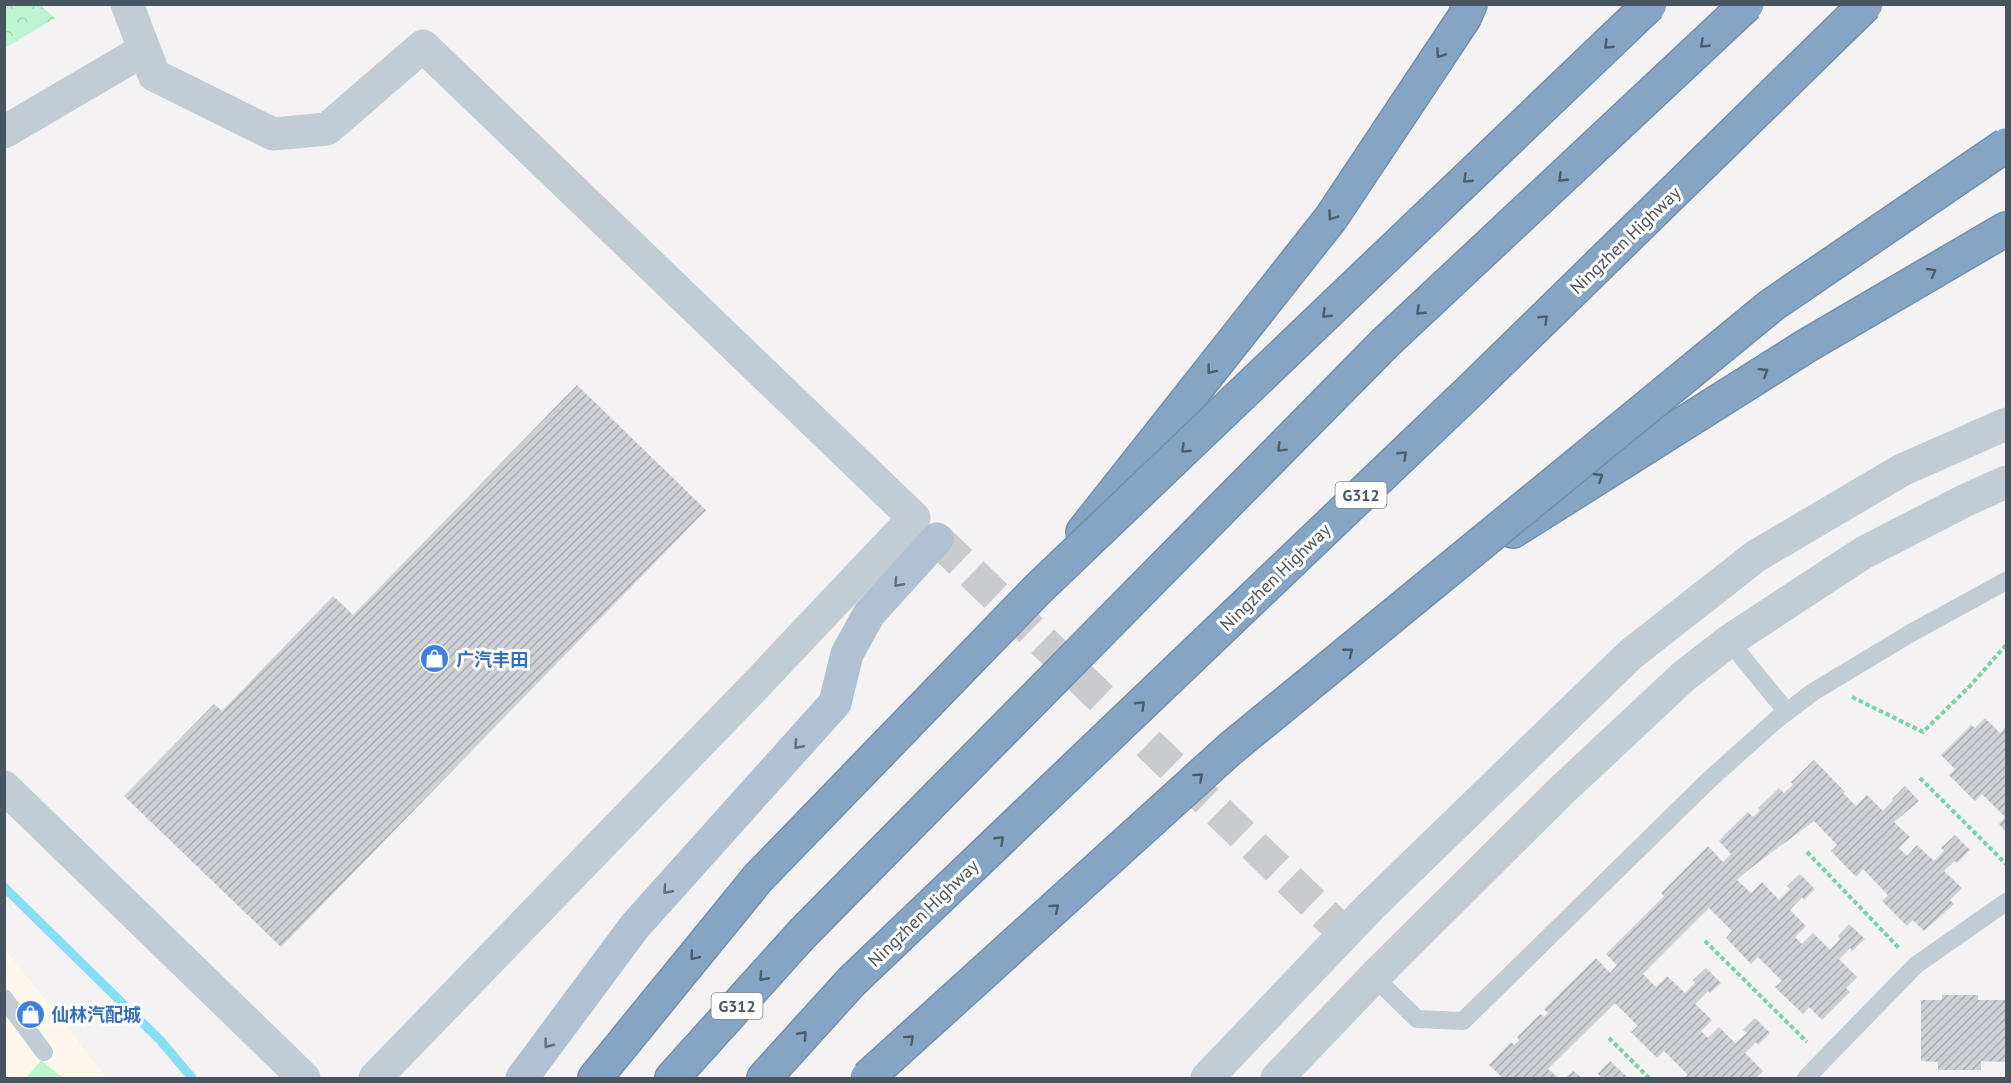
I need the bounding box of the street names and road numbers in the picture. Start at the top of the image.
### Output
street label: Ningzhen Highway [1565,181,1686,299]
road number: G312 [1336,482,1386,508]
street label: Ningzhen Highway [1215,518,1336,636]
street label: Ningzhen Highway [863,854,984,972]
road number: G312 [712,993,762,1019]

